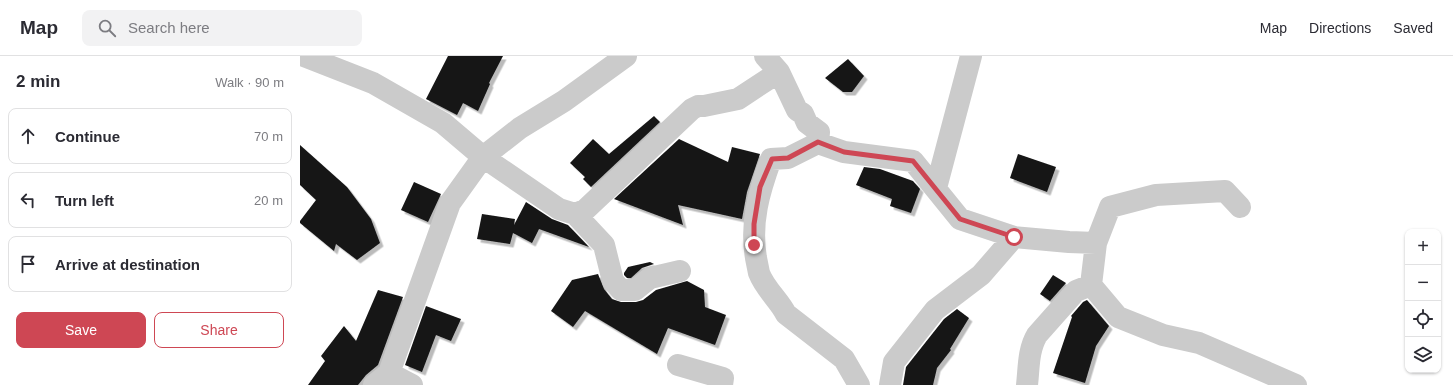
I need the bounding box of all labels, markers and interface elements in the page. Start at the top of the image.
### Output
search box [82,10,362,46]
text: Map [20,17,58,38]
icon: search [96,17,118,39]
text: Search here [128,19,210,36]
text: Map [1260,20,1287,36]
text: Directions [1309,20,1371,36]
text: Saved [1393,20,1433,36]
text: 2 min [16,72,60,91]
text: Walk · 90 m [215,75,284,90]
icon: ahead [17,125,39,147]
text: Continue [55,128,120,145]
text: 70 m [254,129,283,144]
icon: left [17,189,39,211]
text: Turn left [55,192,114,209]
text: 20 m [254,193,283,208]
route start [1005,228,1023,246]
map controls [1405,229,1441,373]
button: + [1405,229,1441,265]
route end [745,236,763,254]
icon: arrive [17,253,39,275]
text: Arrive at destination [55,256,200,273]
button: − [1405,265,1441,301]
button: locate [1405,301,1441,337]
button: Save [16,312,146,348]
button: Share [154,312,284,348]
button: layers [1405,337,1441,373]

